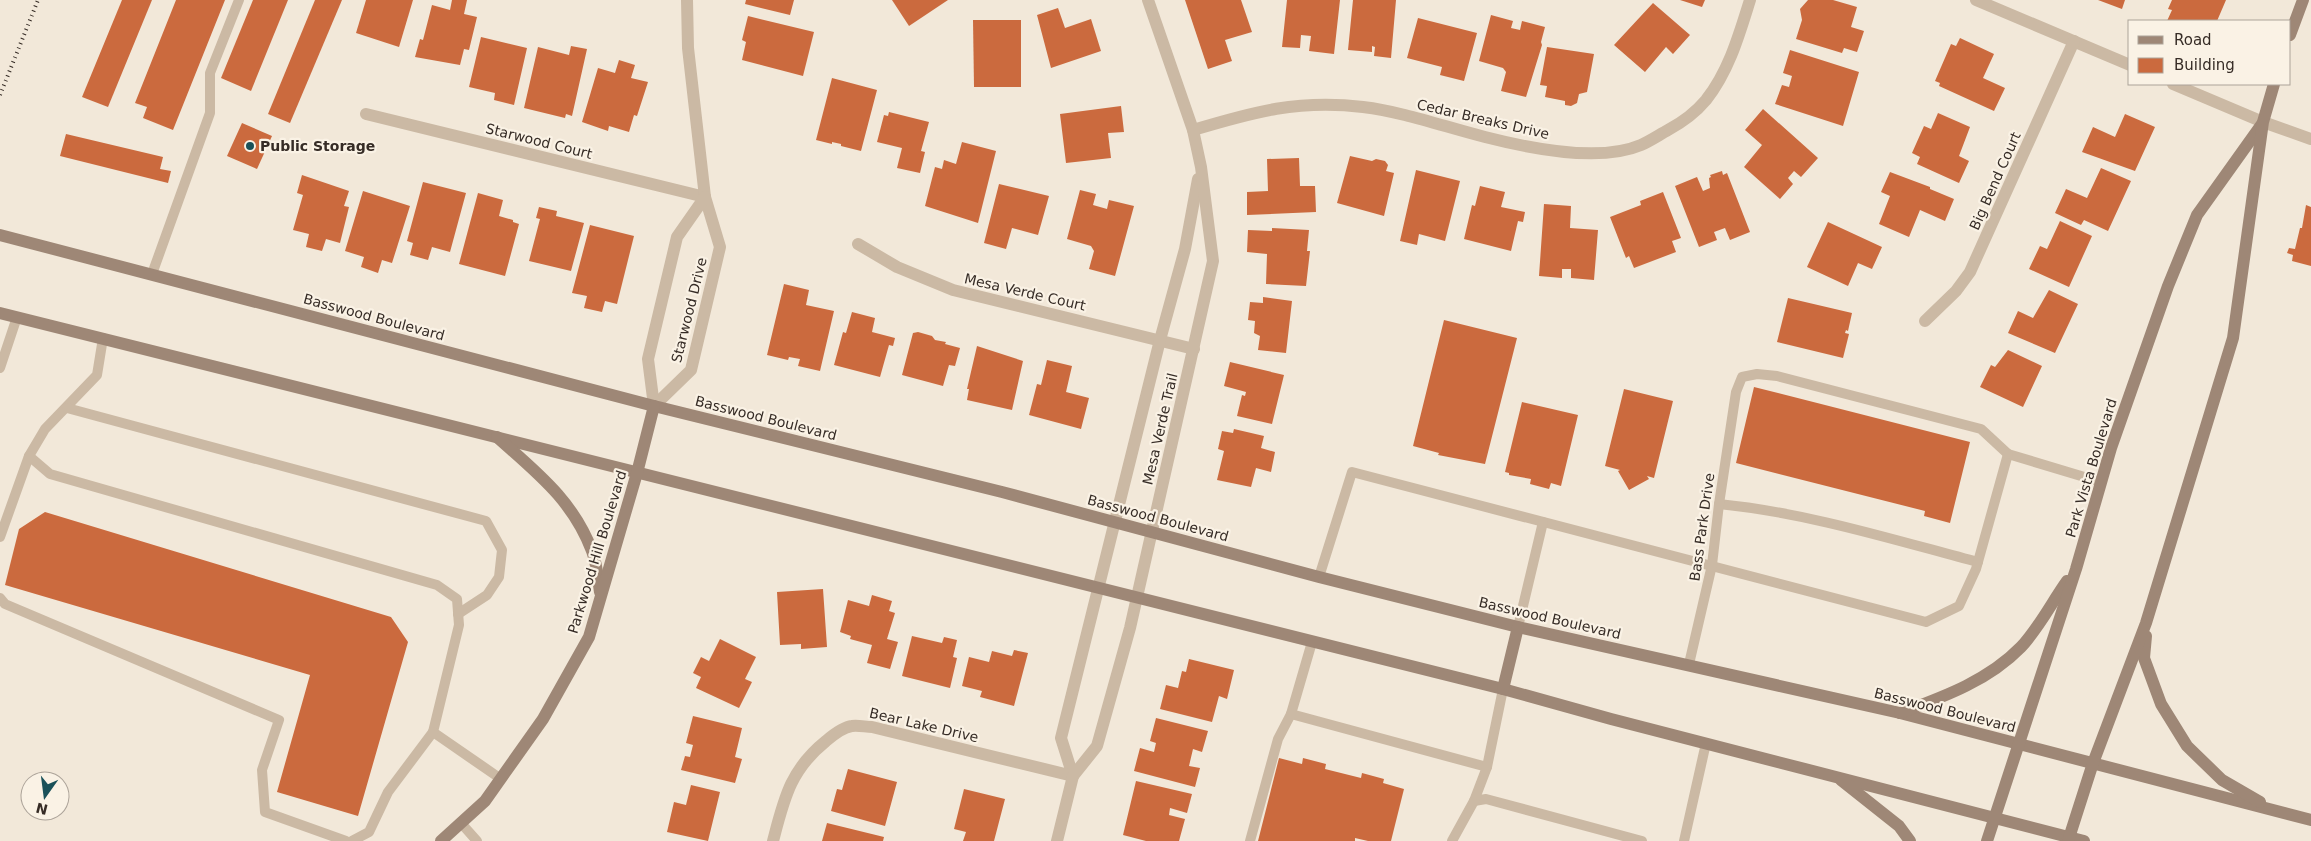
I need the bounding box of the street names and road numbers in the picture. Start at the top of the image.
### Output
street label: Cedar Breaks Drive [1415,96,1551,142]
street label: Starwood Court [484,120,594,162]
street label: Big Bend Court [1966,129,2024,233]
street label: Starwood Drive [668,256,710,364]
street label: Mesa Verde Court [963,270,1088,314]
street label: Basswood Boulevard [302,290,446,344]
street label: Mesa Verde Trail [1139,372,1181,486]
street label: Basswood Boulevard [693,393,839,443]
street label: Park Vista Boulevard [2062,397,2120,539]
street label: Parkwood Hill Boulevard [565,469,629,635]
street label: Bass Park Drive [1686,472,1718,582]
street label: Basswood Boulevard [1086,491,1230,545]
street label: Basswood Boulevard [1477,594,1623,642]
street label: Basswood Boulevard [1872,685,2018,735]
street label: Bear Lake Drive [868,705,980,745]

